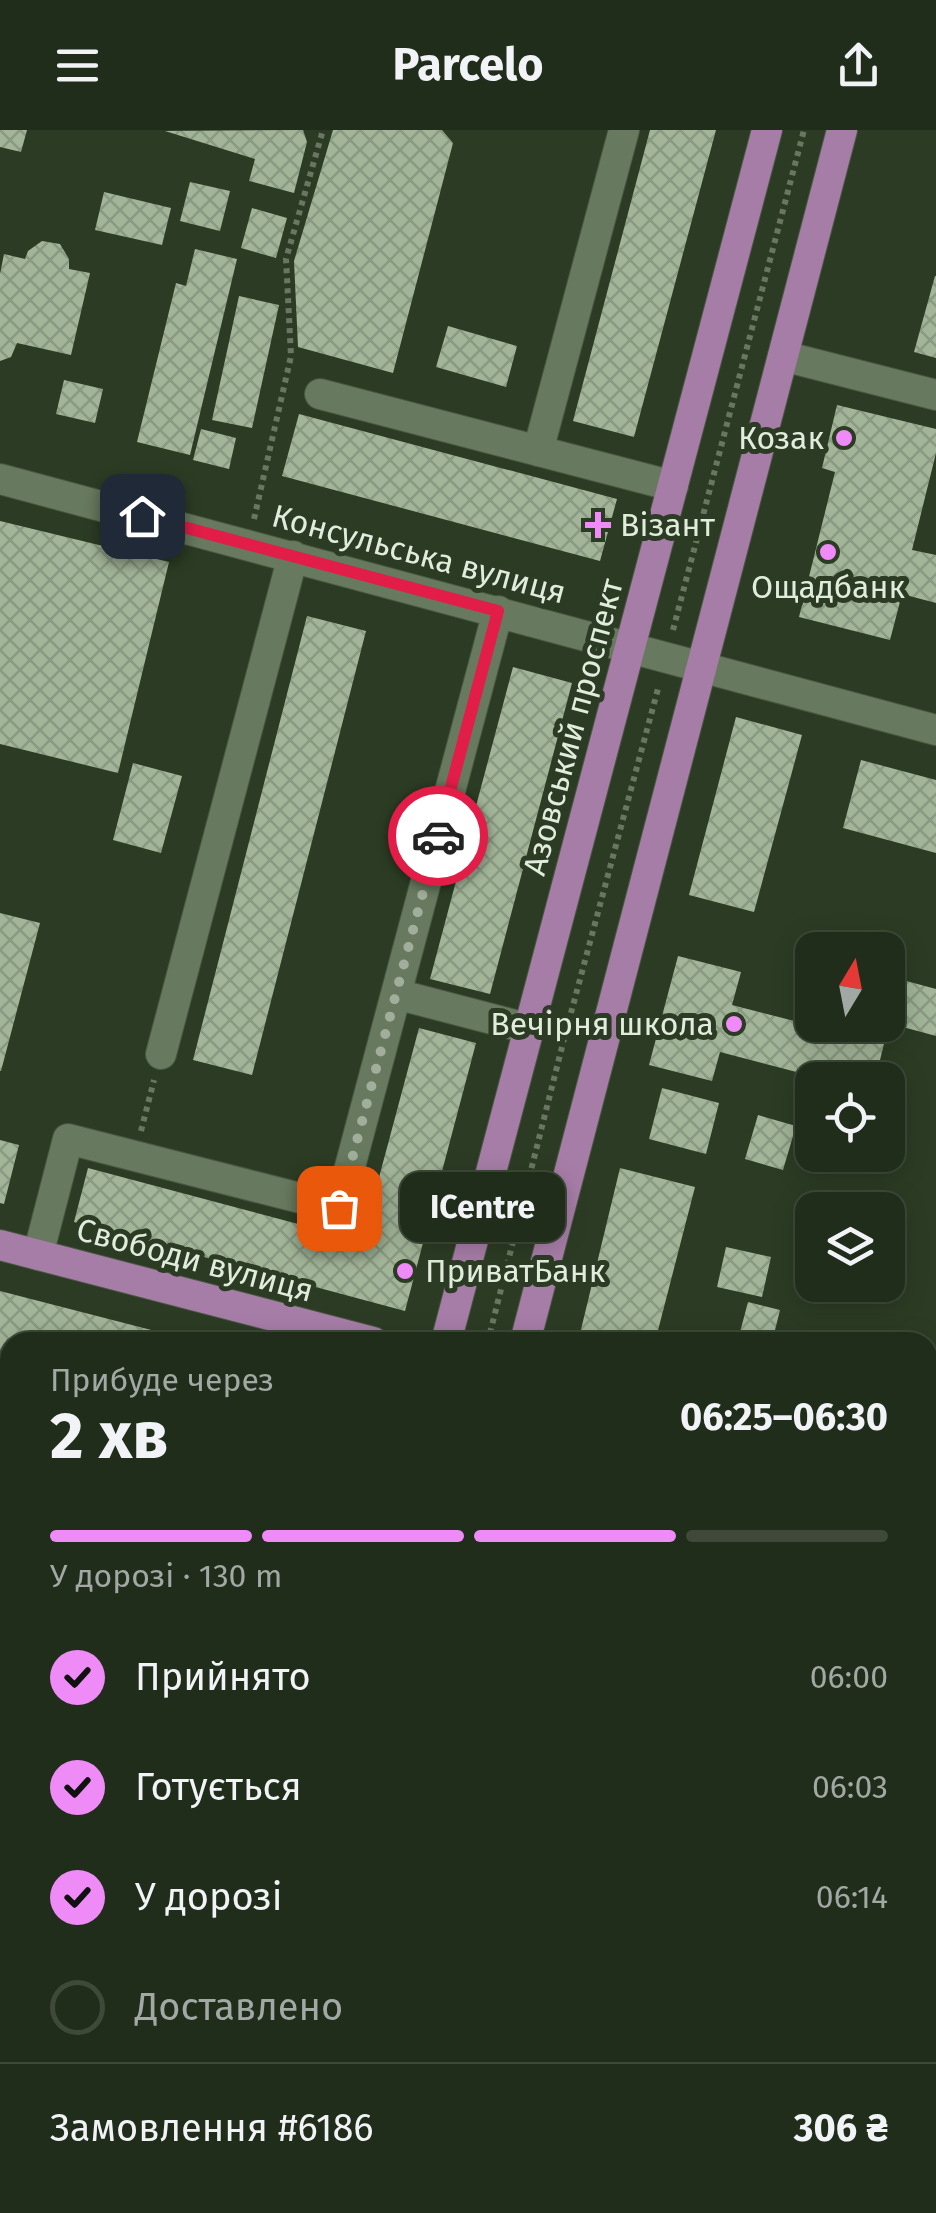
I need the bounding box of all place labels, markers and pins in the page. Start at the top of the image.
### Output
place label: Козак [738,419,824,457]
marker: Козак [833,427,855,449]
pin [100,474,185,559]
place label: Візант [620,506,716,544]
marker: Візант [585,512,611,538]
marker: Ощадбанк [817,541,839,563]
place label: Ощадбанк [751,568,905,606]
place label: Вечірня школа [490,1005,714,1043]
marker: Вечірня школа [723,1013,745,1035]
pin [297,1166,382,1251]
callout: ICentre [399,1173,564,1243]
place label: ПриватБанк [425,1252,606,1290]
marker: ПриватБанк [394,1260,416,1282]

